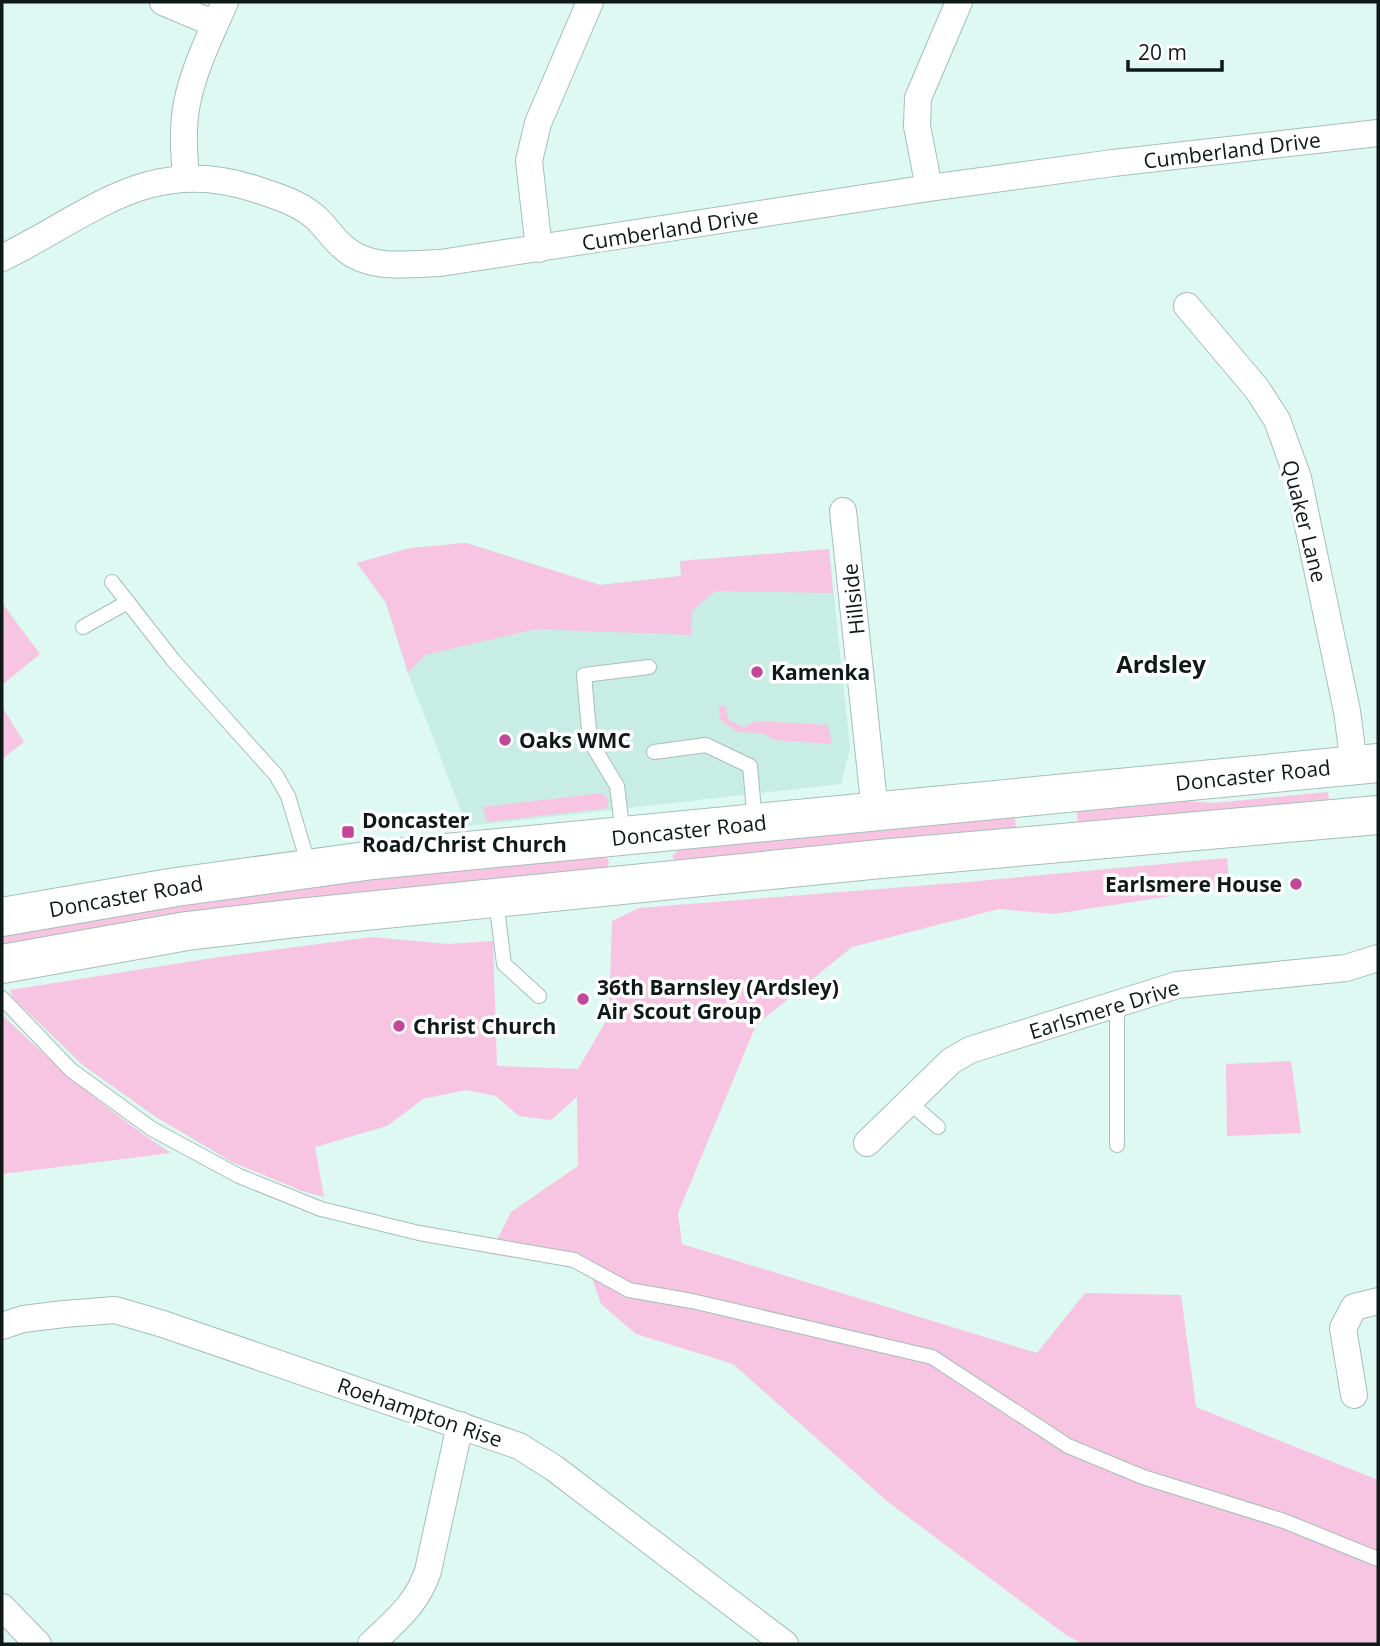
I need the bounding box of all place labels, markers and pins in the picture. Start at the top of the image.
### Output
place label: Kamenka [771,658,870,686]
marker: Kamenka [749,664,765,680]
place label: Oaks WMC [519,726,631,754]
marker: Oaks WMC [497,732,513,748]
place label: Doncaster Road/Christ Church [362,806,567,858]
marker: Doncaster Road/Christ Church [340,824,356,840]
place label: Earlsmere House [1105,870,1282,898]
marker: Earlsmere House [1288,876,1304,892]
place label: 36th Barnsley (Ardsley) Air Scout Group [597,973,839,1025]
marker: 36th Barnsley (Ardsley) Air Scout Group [575,991,591,1007]
place label: Christ Church [413,1012,556,1040]
marker: Christ Church [391,1018,407,1034]

